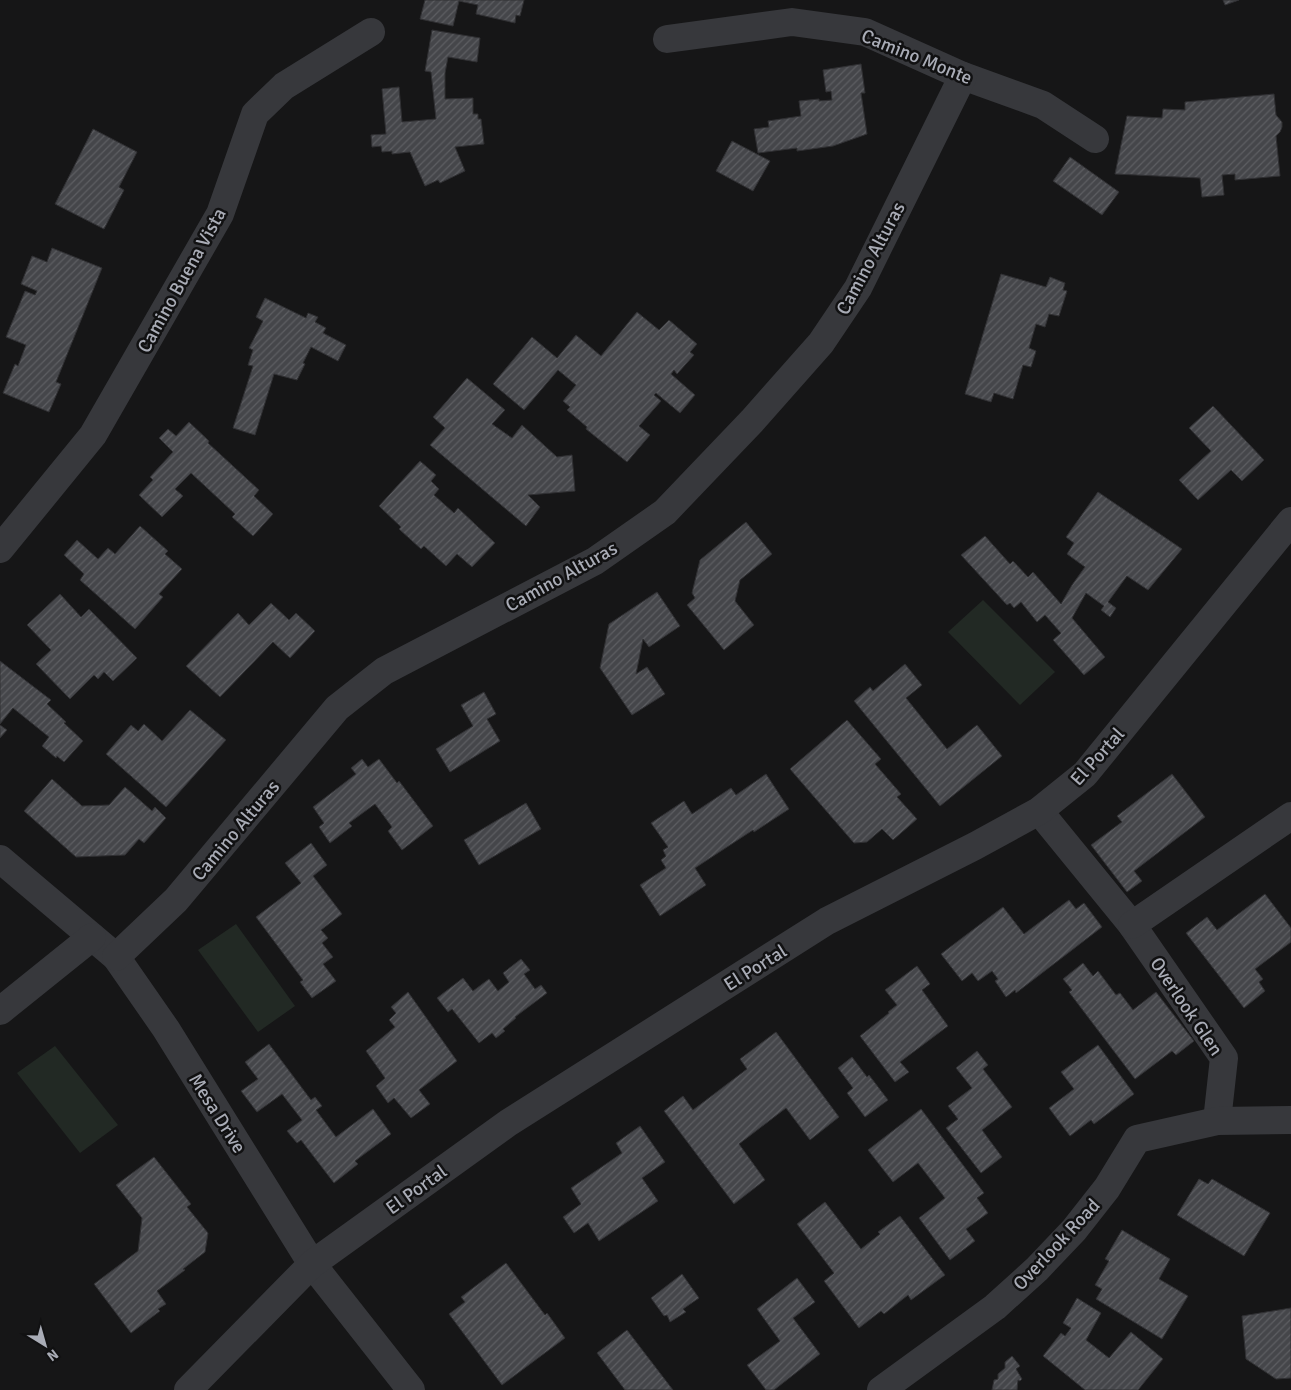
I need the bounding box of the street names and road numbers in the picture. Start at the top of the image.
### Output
street label: Camino Monte [858,24,975,90]
street label: Camino Alturas [831,198,911,319]
street label: Camino Buena Vista [132,204,232,357]
street label: Camino Alturas [501,536,622,617]
street label: El Portal [1065,723,1130,791]
street label: Camino Alturas [187,775,285,886]
street label: El Portal [720,939,792,997]
street label: Overlook Glen [1144,953,1228,1060]
street label: Mesa Drive [183,1069,251,1158]
street label: El Portal [381,1160,452,1220]
street label: Overlook Road [1008,1194,1105,1296]

